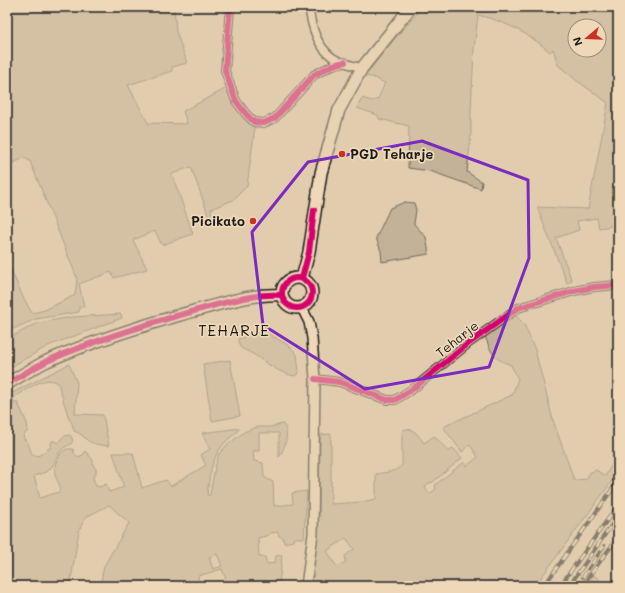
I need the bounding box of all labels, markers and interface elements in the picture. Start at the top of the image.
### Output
north arrow [567,18,607,58]
text: N [569,35,586,48]
place label: PGD Teharje [350,145,434,162]
marker: PGD Teharje [337,149,347,159]
place label: Picikato [191,212,245,229]
marker: Picikato [248,216,258,226]
street label: Teharje [432,317,481,361]
district label: TEHARJE [198,320,270,340]

